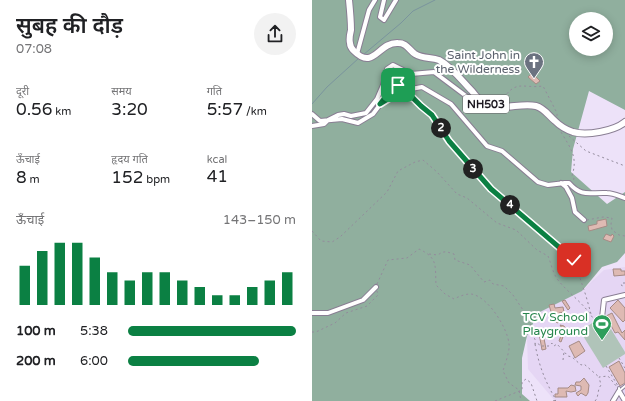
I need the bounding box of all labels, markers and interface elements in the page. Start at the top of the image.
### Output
map controls [569,12,613,56]
button: layers [569,12,613,56]
text: सुबह की दौड़ [16,13,123,39]
button: share [254,13,296,55]
text: 07:08 [16,41,52,57]
place label: Saint John in the Wilderness [436,48,520,76]
church icon: Saint John in the Wilderness [523,51,545,79]
pin [381,68,415,102]
icon: arrive [387,74,409,96]
text: दूरी [16,85,29,98]
text: समय [111,85,132,98]
text: गति [207,85,222,98]
road number: NH503 [463,95,509,113]
text: 0.56 [16,99,52,120]
text: 3:20 [111,99,148,120]
text: 5:57 [207,99,243,120]
text: km [52,105,71,118]
text: /km [243,105,267,118]
pin: 2 [431,118,451,138]
text: 2 [438,121,444,134]
text: ऊँचाई [16,153,40,166]
text: हृदय गति [111,153,148,166]
text: kcal [207,153,227,166]
pin: 3 [463,159,483,179]
text: 3 [470,162,476,175]
text: 41 [207,166,228,187]
text: 8 [16,167,27,188]
text: 152 [111,167,143,188]
text: m [27,173,40,186]
text: bpm [143,173,170,186]
pin: 4 [500,195,520,215]
text: 4 [507,198,513,211]
text: ऊँचाई [16,212,44,228]
text: 143–150 m [223,212,296,228]
pin [557,243,591,277]
icon: check [563,249,585,271]
place label: TCV School Playground [523,310,588,338]
sports icon: TCV School Playground [591,313,613,341]
text: 100 m [16,323,56,339]
text: 5:38 [80,323,108,339]
text: 200 m [16,353,56,369]
text: 6:00 [80,353,108,369]

